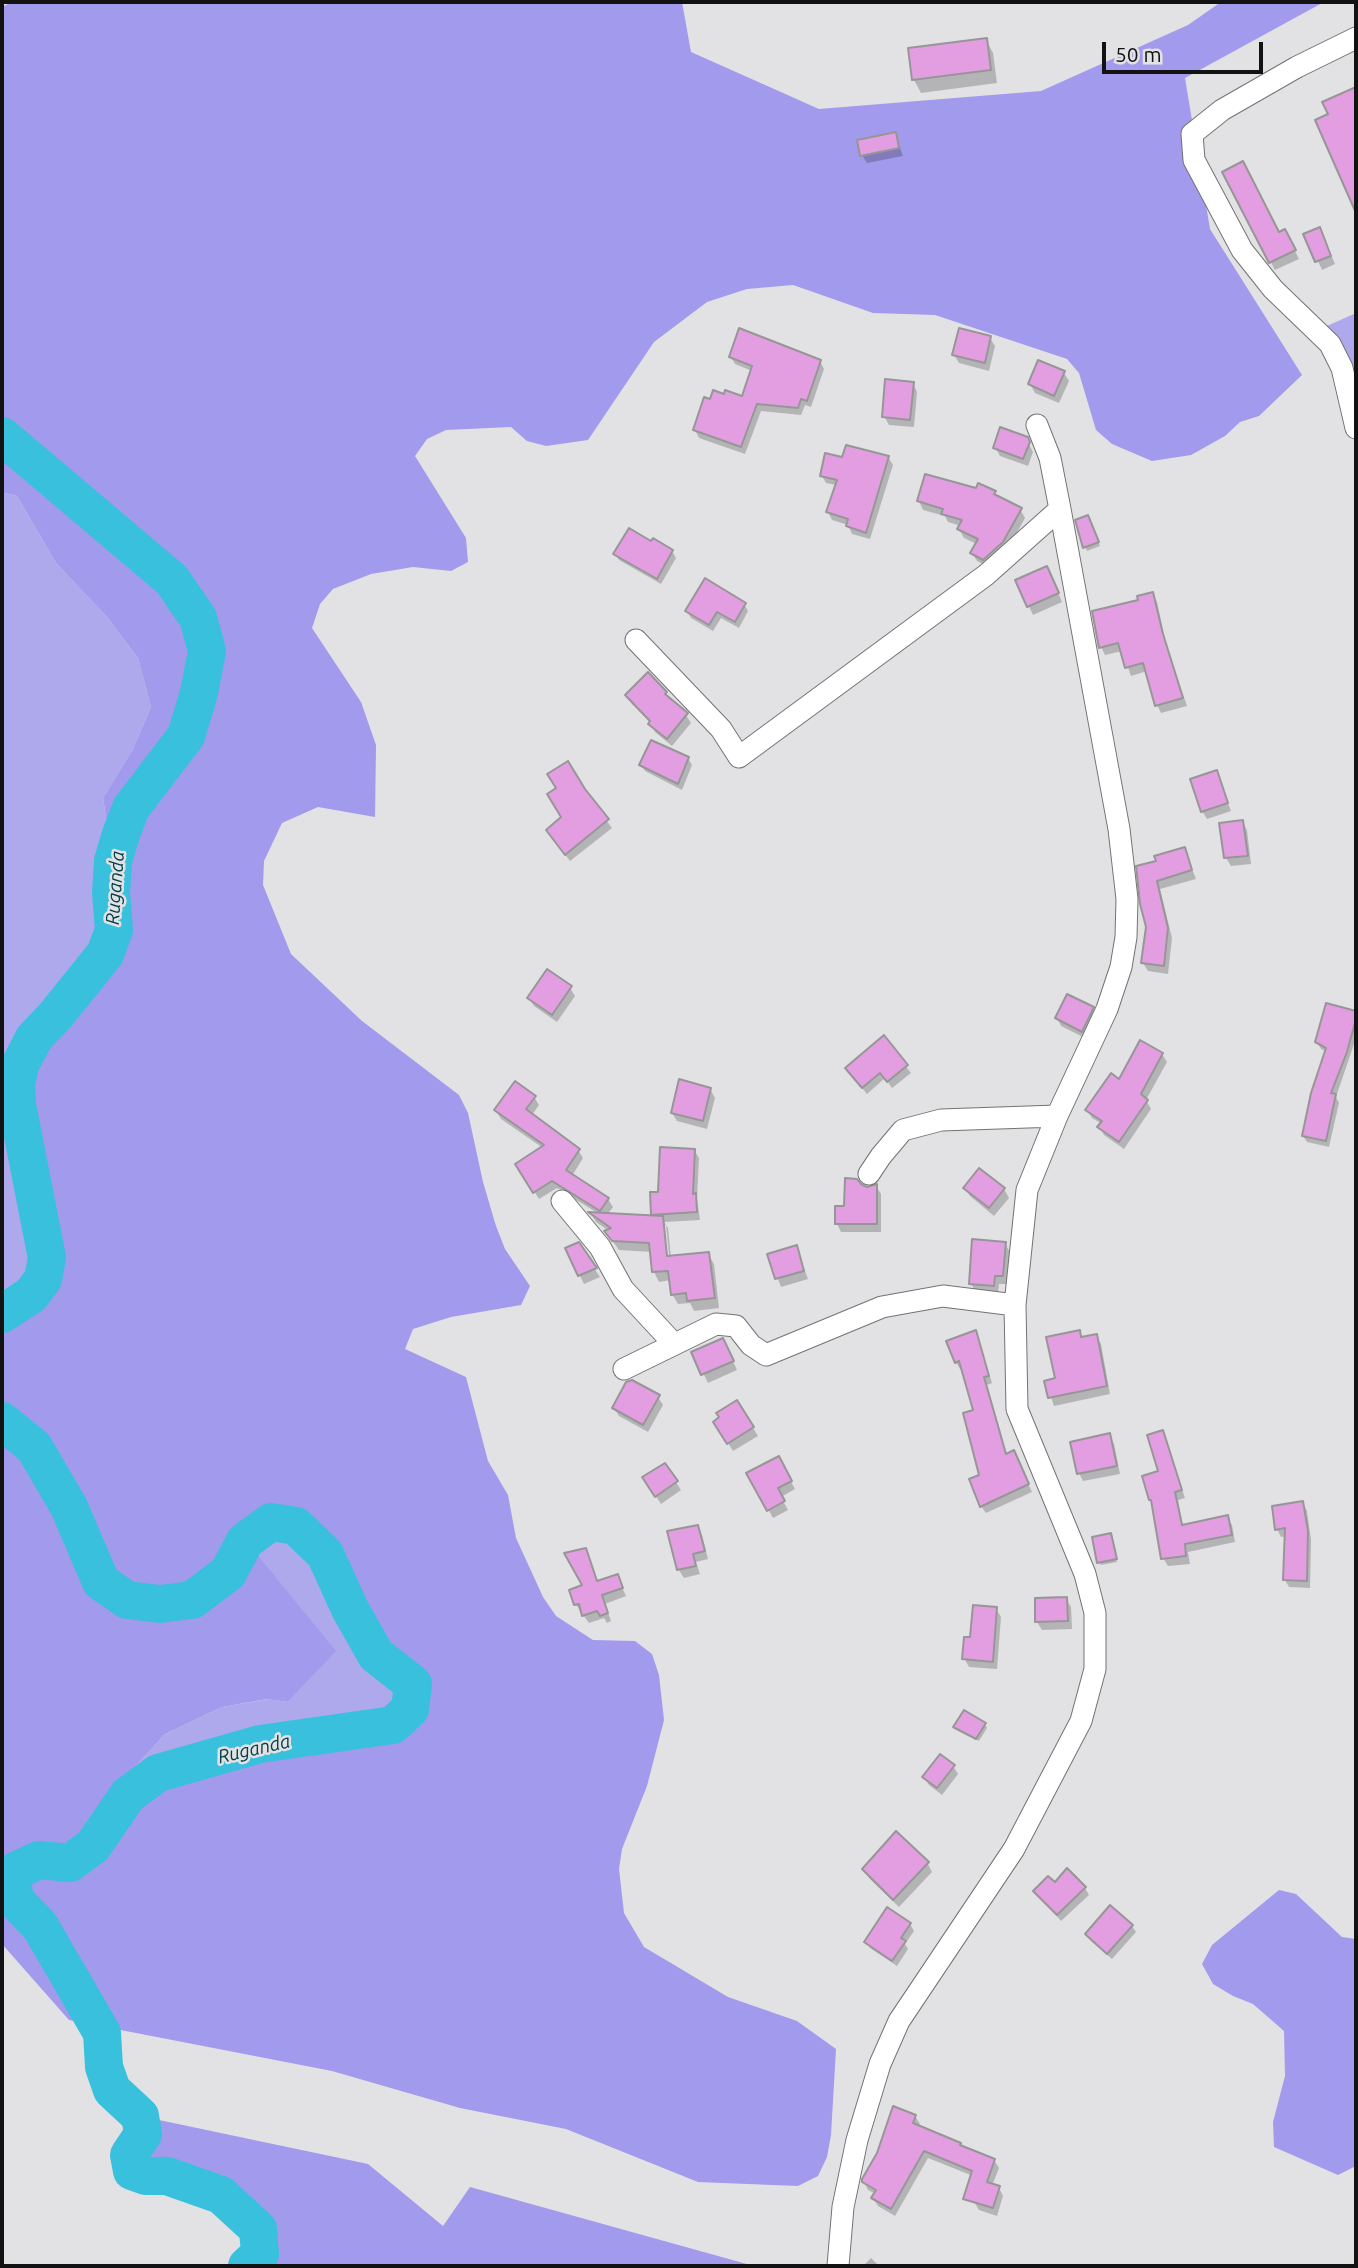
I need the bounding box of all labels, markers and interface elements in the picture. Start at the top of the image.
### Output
scale bar [1106,28,1267,72]
text: 50 m [1115,42,1162,66]
water label: Ruganda [101,850,129,926]
water label: Ruganda [215,1730,293,1768]

